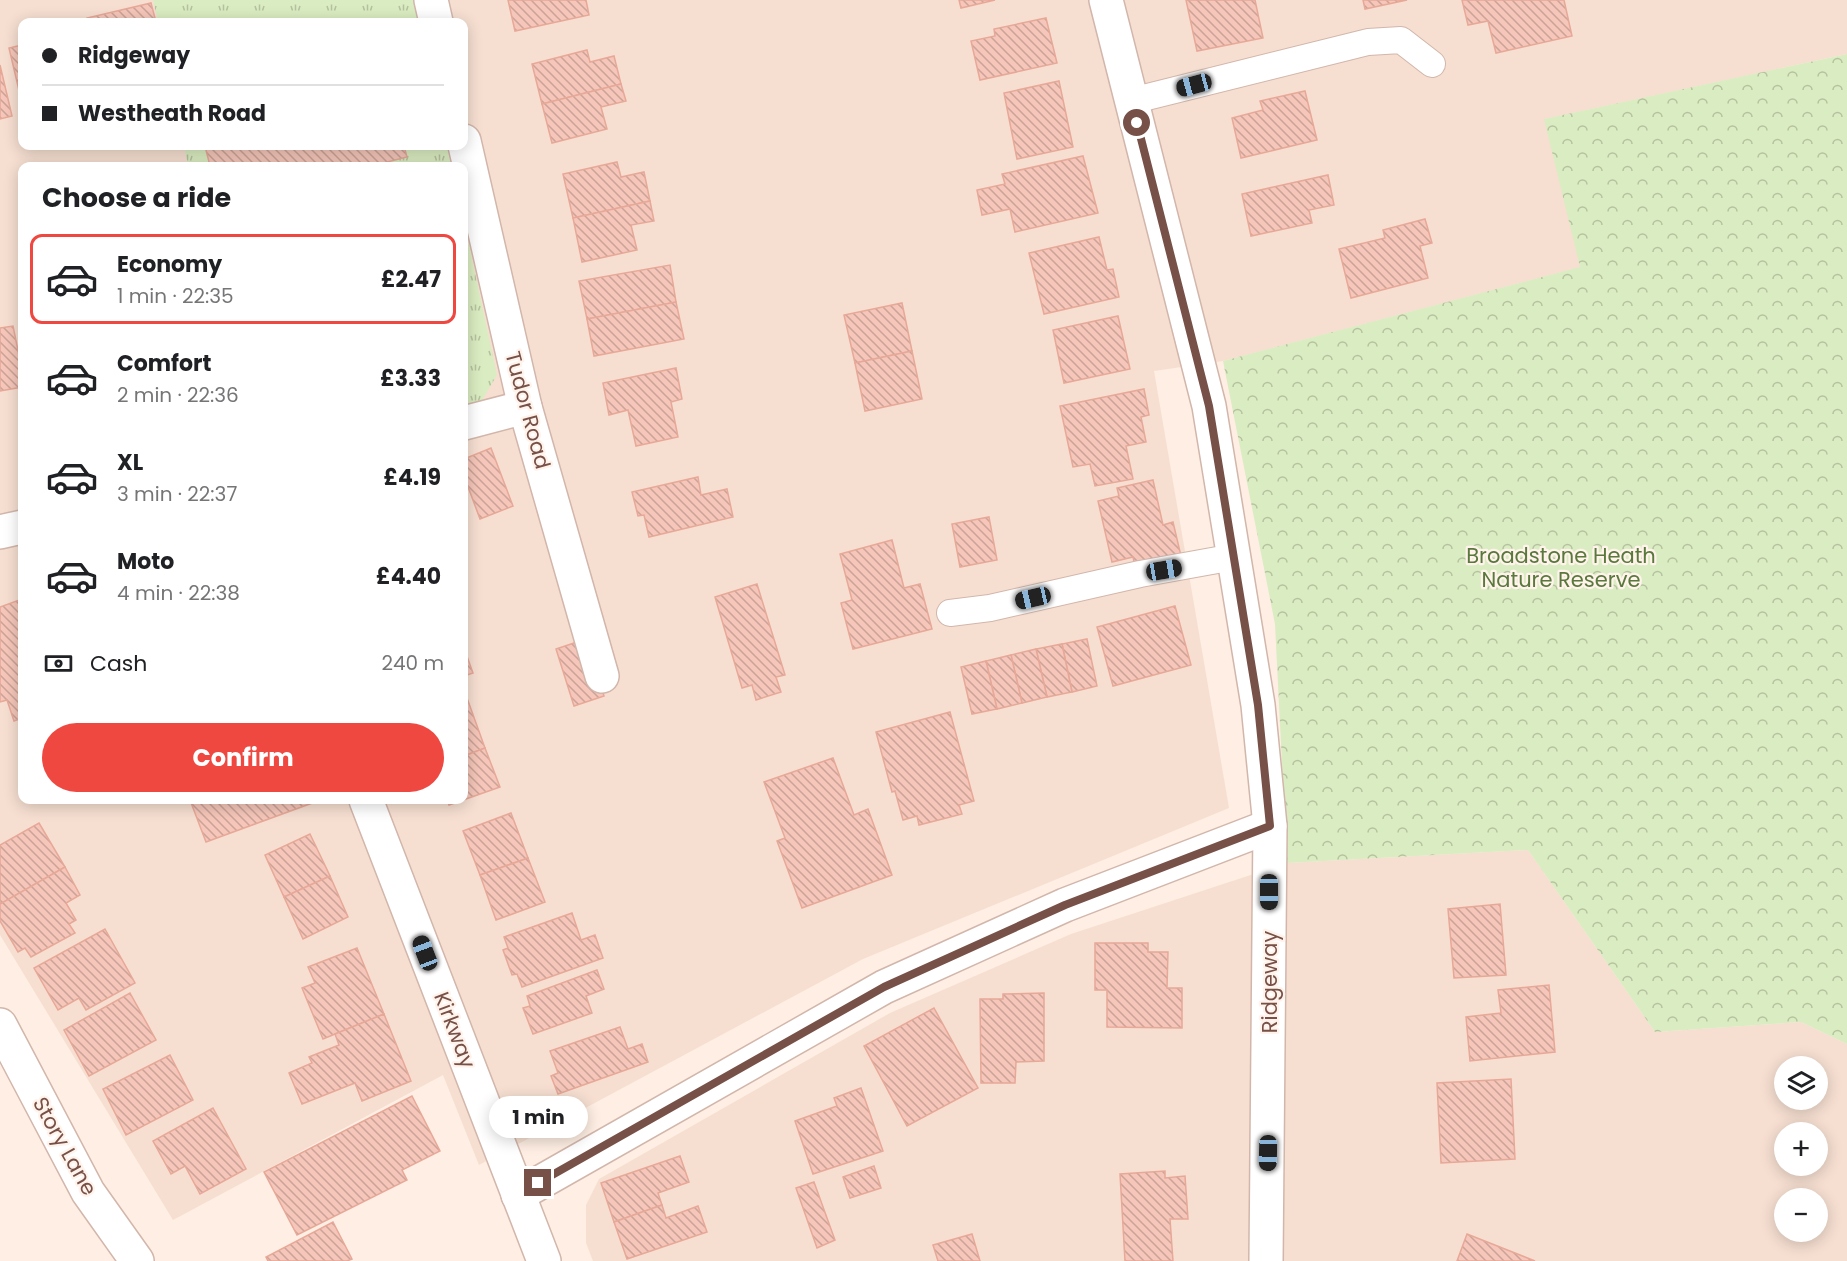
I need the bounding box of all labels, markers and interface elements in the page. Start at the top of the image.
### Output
text: Ridgeway [78,40,190,71]
car [1174,72,1214,98]
text: Westheath Road [78,98,266,129]
route start [1123,109,1150,136]
text: Choose a ride [42,179,231,216]
text: Economy [117,249,222,280]
icon: car [45,252,99,306]
text: £2.47 [381,264,441,295]
text: 1 min · 22:35 [117,282,234,310]
text: Comfort [117,348,211,379]
street label: Tudor Road [498,348,558,472]
icon: car [45,351,99,405]
text: £3.33 [380,363,441,394]
text: 2 min · 22:36 [117,381,239,409]
text: XL [117,447,143,478]
icon: car [45,450,99,504]
text: £4.19 [384,462,441,493]
text: 3 min · 22:37 [117,480,237,508]
park label: Broadstone Heath Nature Reserve [1466,541,1656,594]
text: Moto [117,546,174,577]
icon: car [45,549,99,603]
car [1145,558,1183,582]
text: £4.40 [376,561,441,592]
text: 4 min · 22:38 [117,579,240,607]
car [1013,585,1053,611]
icon: cash [42,647,75,680]
text: Cash [90,648,147,679]
text: 240 m [381,649,444,677]
button: Confirm [42,723,444,792]
car [1260,874,1278,910]
street label: Ridgeway [1255,931,1284,1033]
car [410,933,440,973]
street label: Kirkway [427,988,483,1073]
map controls [1774,1056,1828,1242]
button: layers [1774,1056,1828,1110]
street label: Story Lane [26,1092,104,1200]
callout: 1 min [488,1096,588,1138]
text: 1 min [512,1103,565,1131]
button: + [1774,1122,1828,1176]
car [1259,1135,1277,1171]
route end [524,1169,551,1196]
button: − [1774,1188,1828,1242]

